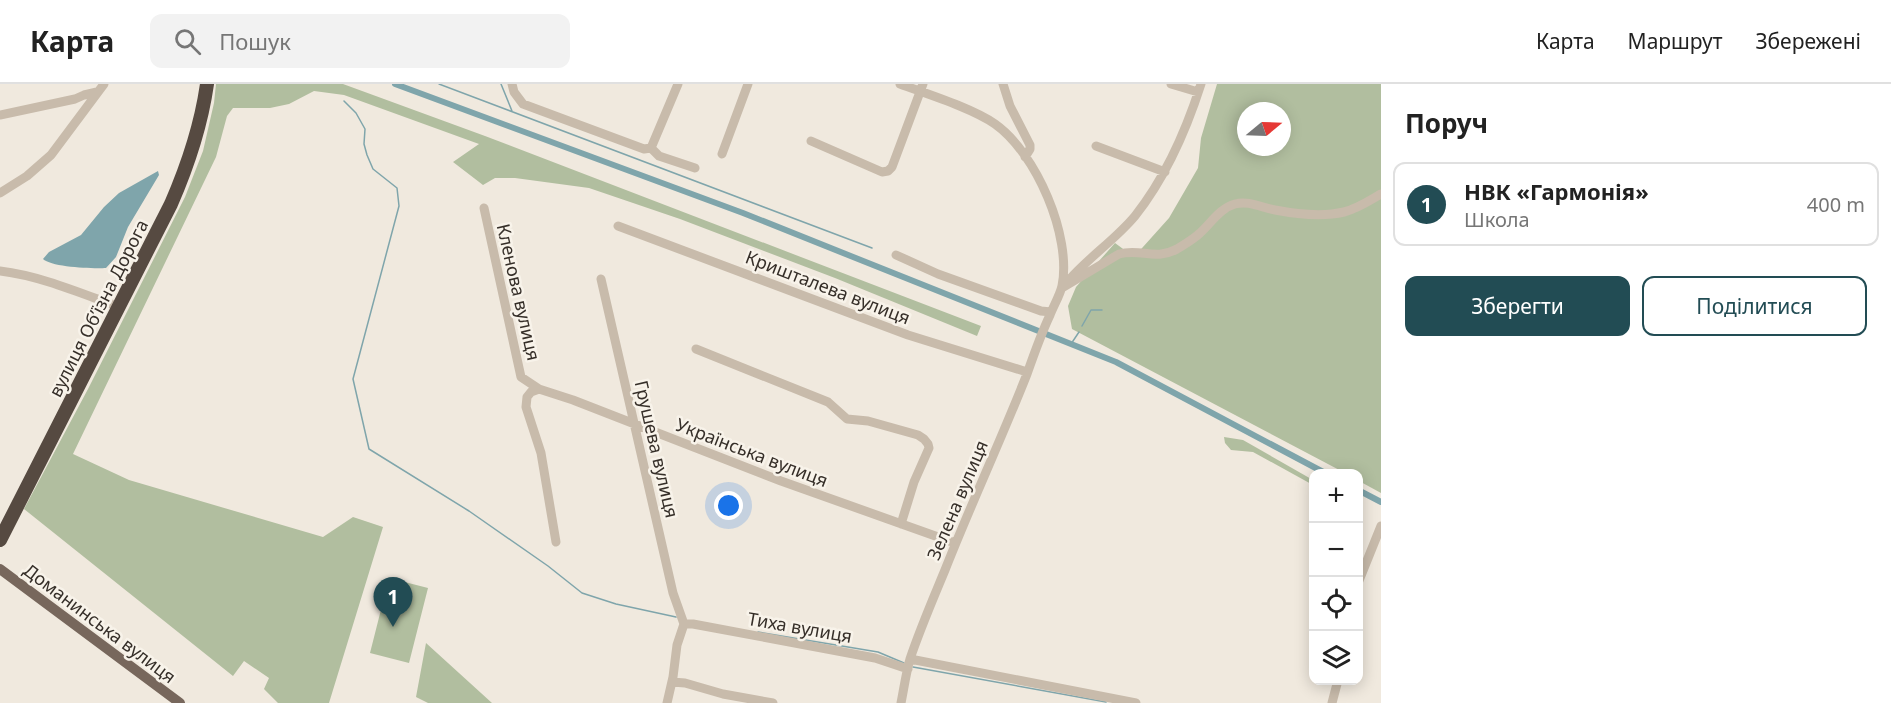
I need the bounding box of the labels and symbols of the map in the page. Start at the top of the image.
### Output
north arrow [1237,102,1291,156]
street label: вулиця Обʼїзна Дорога [43,215,153,401]
street label: Кленова вулиця [492,221,546,363]
street label: Кришталева вулиця [742,245,914,329]
street label: Грушева вулиця [630,378,684,520]
street label: Українська вулиця [673,412,831,492]
street label: Зелена вулиця [921,436,993,564]
your location [714,491,743,520]
street label: Доманинська вулиця [19,558,181,688]
pin: 1 [374,578,412,627]
street label: Тиха вулиця [746,606,854,648]

